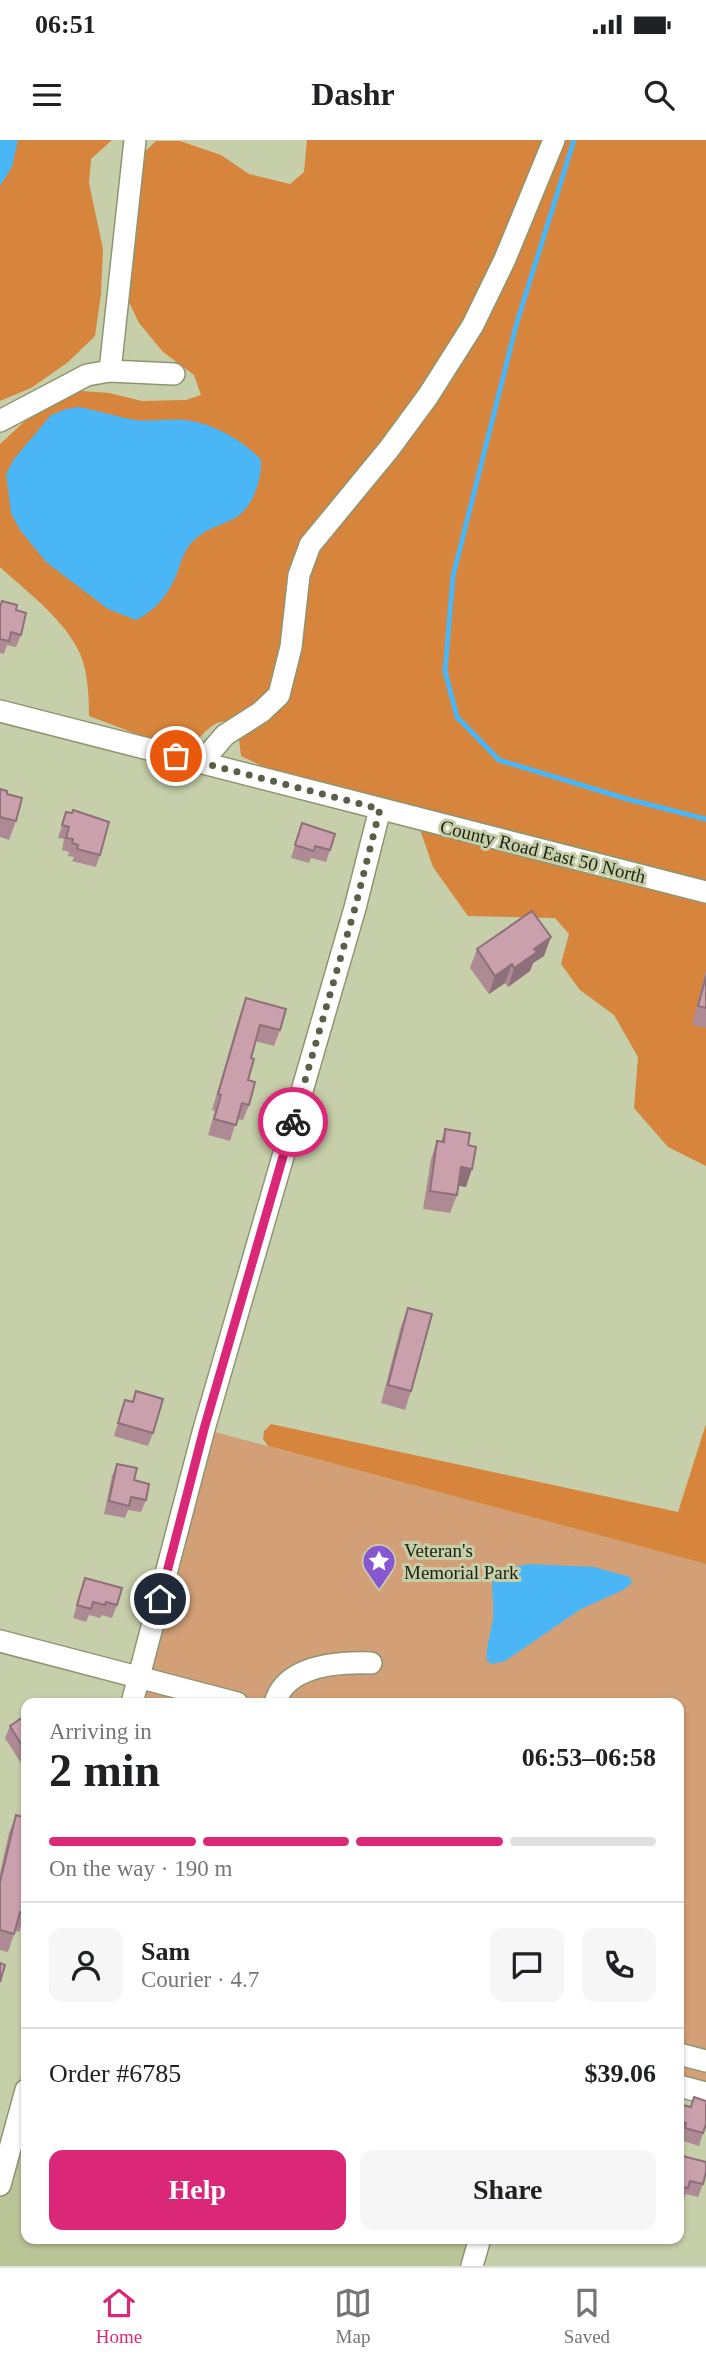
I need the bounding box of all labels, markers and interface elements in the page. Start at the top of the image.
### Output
text: 06:51 [35,10,96,39]
icon: menu [28,76,66,114]
text: Dashr [311,76,395,112]
icon: search [640,76,678,114]
pin [146,726,206,786]
icon: bag [157,737,195,775]
street label: County Road East 50 North [438,816,648,887]
courier [258,1087,328,1157]
icon: bike [274,1103,312,1141]
place label: Veteran's Memorial Park [404,1540,519,1583]
place icon: Veteran's Memorial Park [360,1542,398,1591]
pin [130,1569,190,1629]
icon: home [141,1580,179,1618]
text: Arriving in [49,1719,152,1744]
text: 06:53–06:58 [522,1743,656,1772]
text: 2 min [49,1745,160,1796]
text: On the way · 190 m [49,1856,232,1881]
button: person [49,1928,123,2002]
button: chat [490,1928,564,2002]
button: phone [582,1928,656,2002]
text: Sam [141,1937,190,1966]
text: Courier · 4.7 [141,1967,259,1992]
text: Order #6785 [49,2059,181,2088]
text: $39.06 [585,2059,656,2088]
button: Help [49,2150,346,2230]
button: Share [360,2150,656,2230]
tab: Home [96,2284,142,2348]
tab: Map [334,2284,372,2348]
tab: Saved [564,2284,610,2348]

